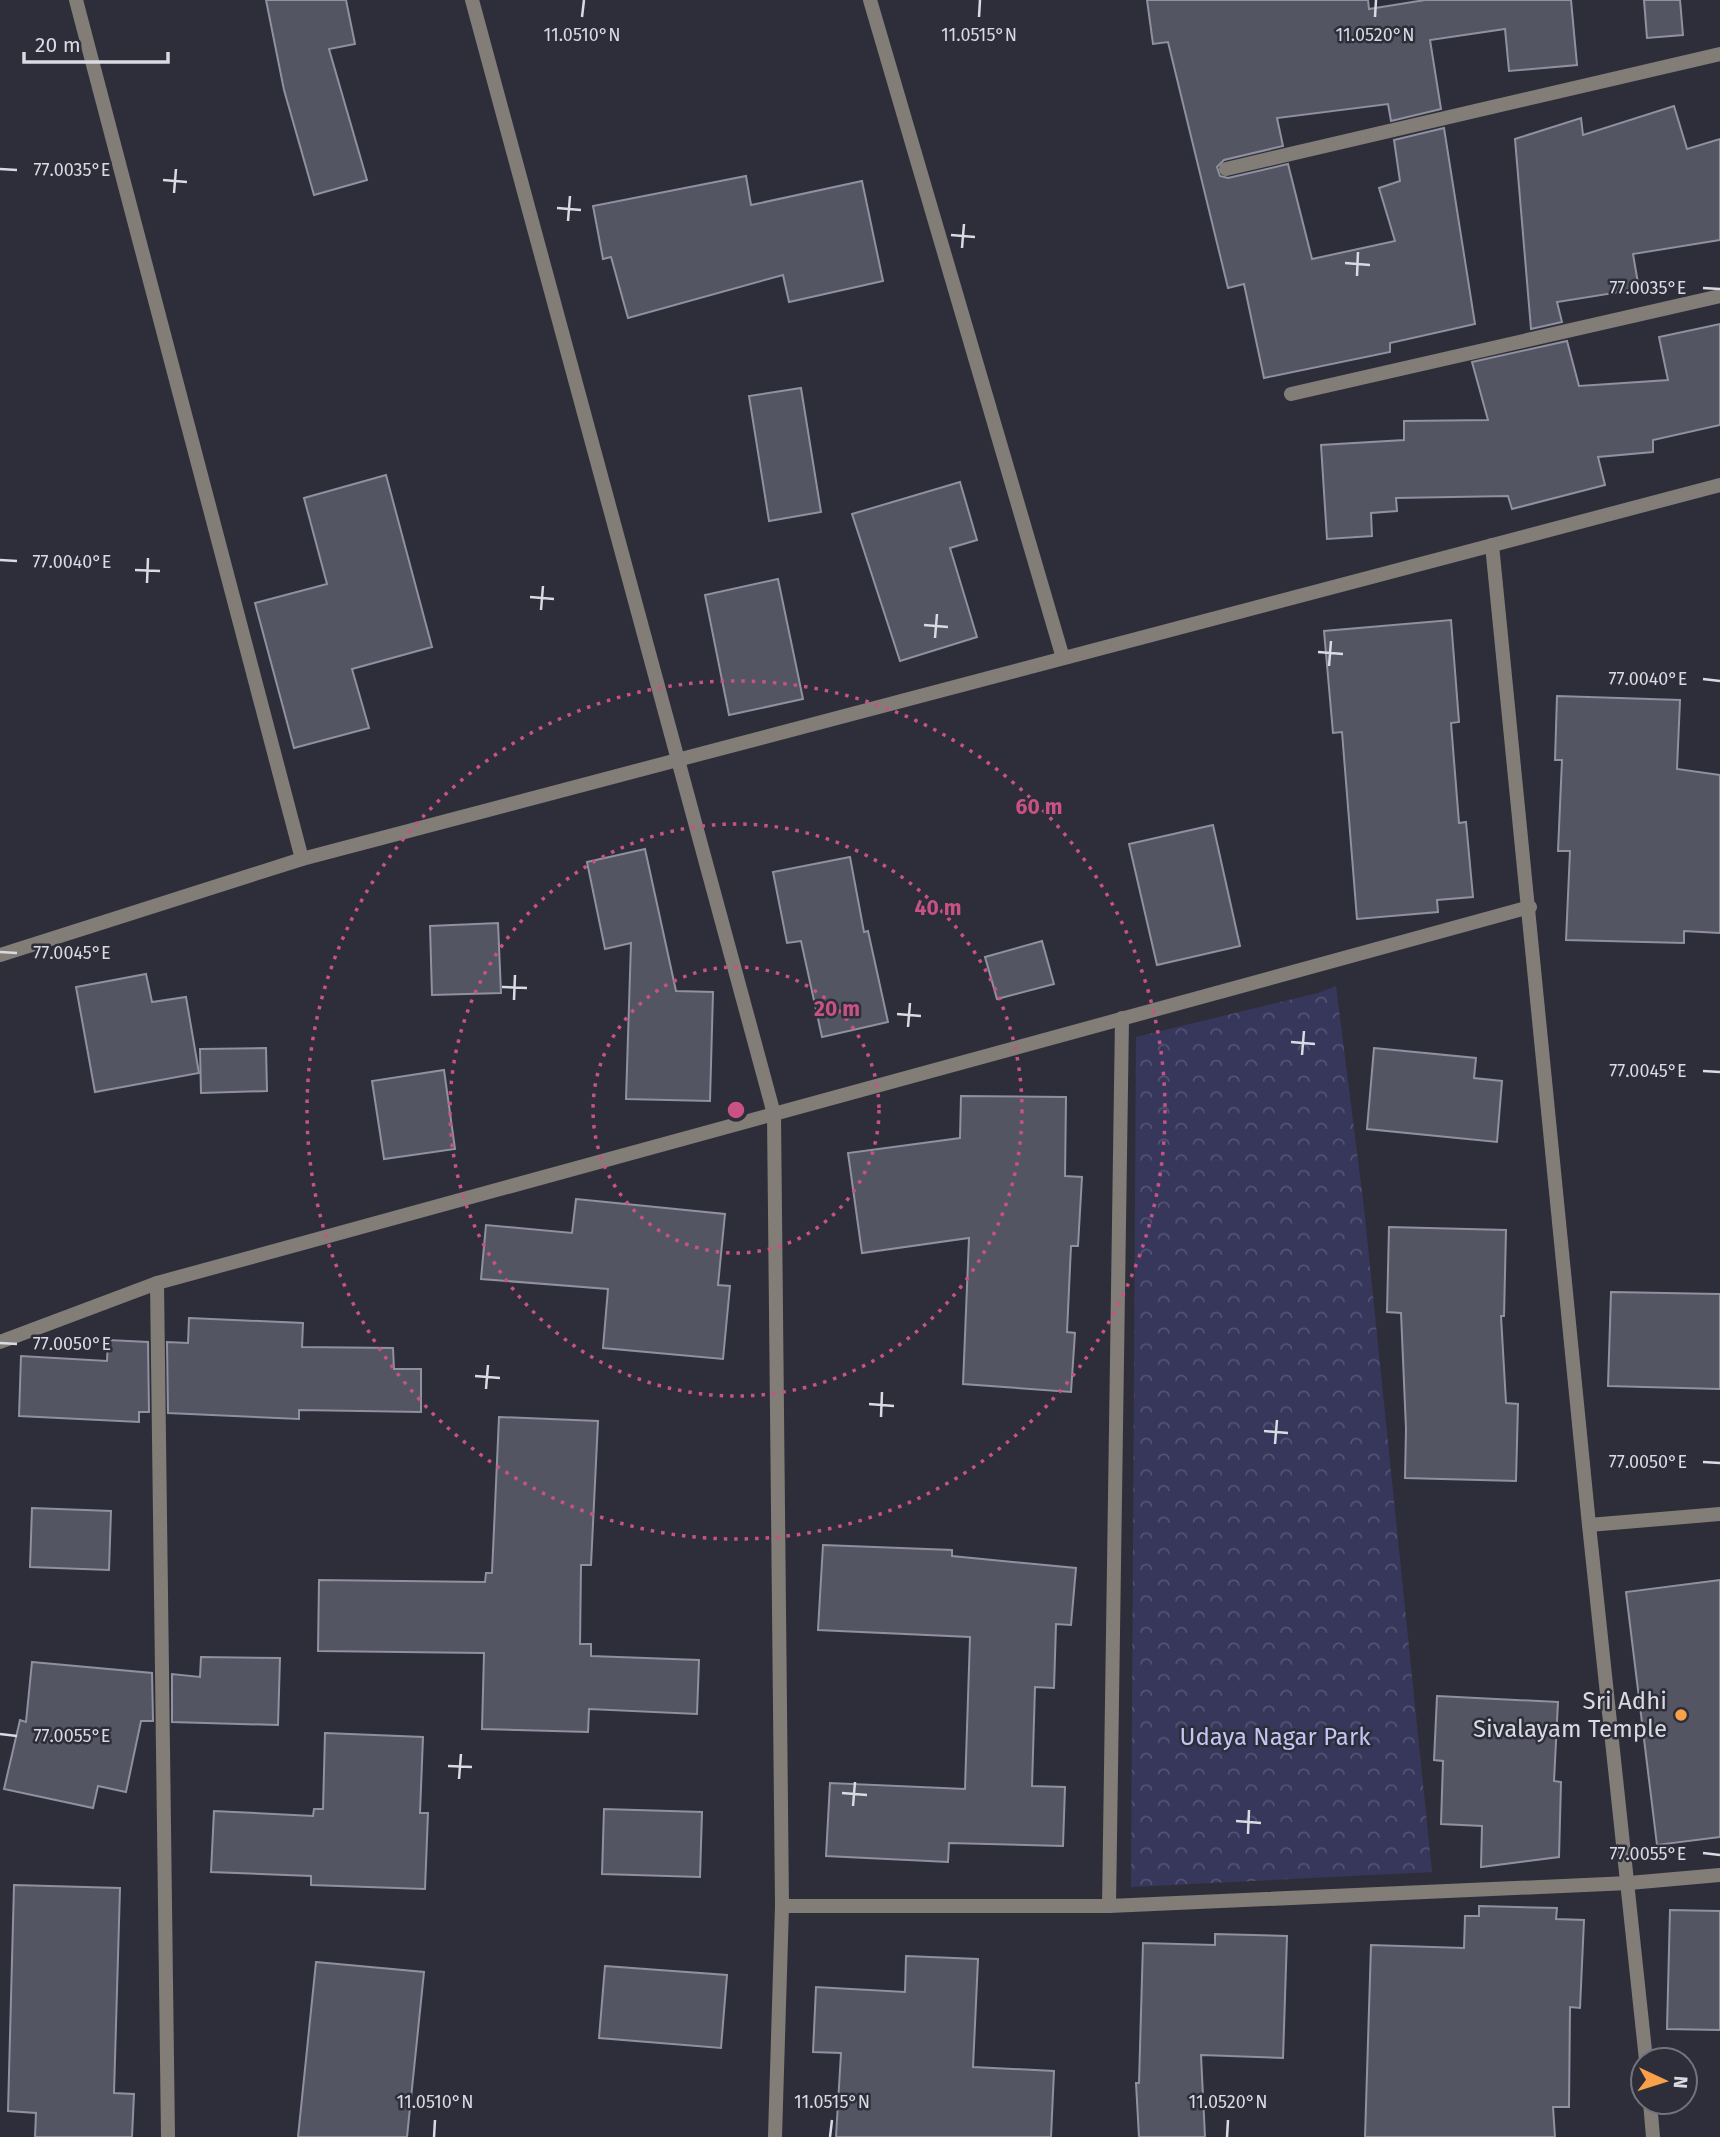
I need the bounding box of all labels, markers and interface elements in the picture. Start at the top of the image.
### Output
scale bar [24,21,168,65]
text: 11.0510°N [543,24,621,46]
text: 11.0515°N [941,24,1017,46]
text: 11.0520°N [1336,24,1414,46]
text: 20 m [35,32,81,58]
text: 77.0035°E [34,159,110,181]
text: 77.0035°E [1610,277,1686,299]
text: 77.0040°E [33,551,111,573]
text: 77.0040°E [1609,668,1687,690]
text: 60 m [1016,794,1062,820]
text: 40 m [915,895,961,921]
text: 77.0045°E [33,942,111,964]
text: 20 m [814,996,860,1022]
text: 77.0045°E [1609,1060,1687,1082]
centre of rings [724,1098,748,1122]
text: 77.0050°E [33,1333,111,1355]
text: 77.0050°E [1609,1451,1687,1473]
place label: Sri Adhi Sivalayam Temple [1473,1687,1667,1743]
marker: Sri Adhi Sivalayam Temple [1673,1707,1689,1723]
park label: Udaya Nagar Park [1180,1723,1371,1751]
text: 77.0055°E [34,1725,111,1747]
text: 77.0055°E [1610,1843,1687,1865]
north arrow [1629,2046,1699,2116]
text: N [1669,2075,1692,2089]
text: 11.0510°N [396,2091,474,2113]
text: 11.0515°N [794,2091,870,2113]
text: 11.0520°N [1189,2091,1267,2113]

